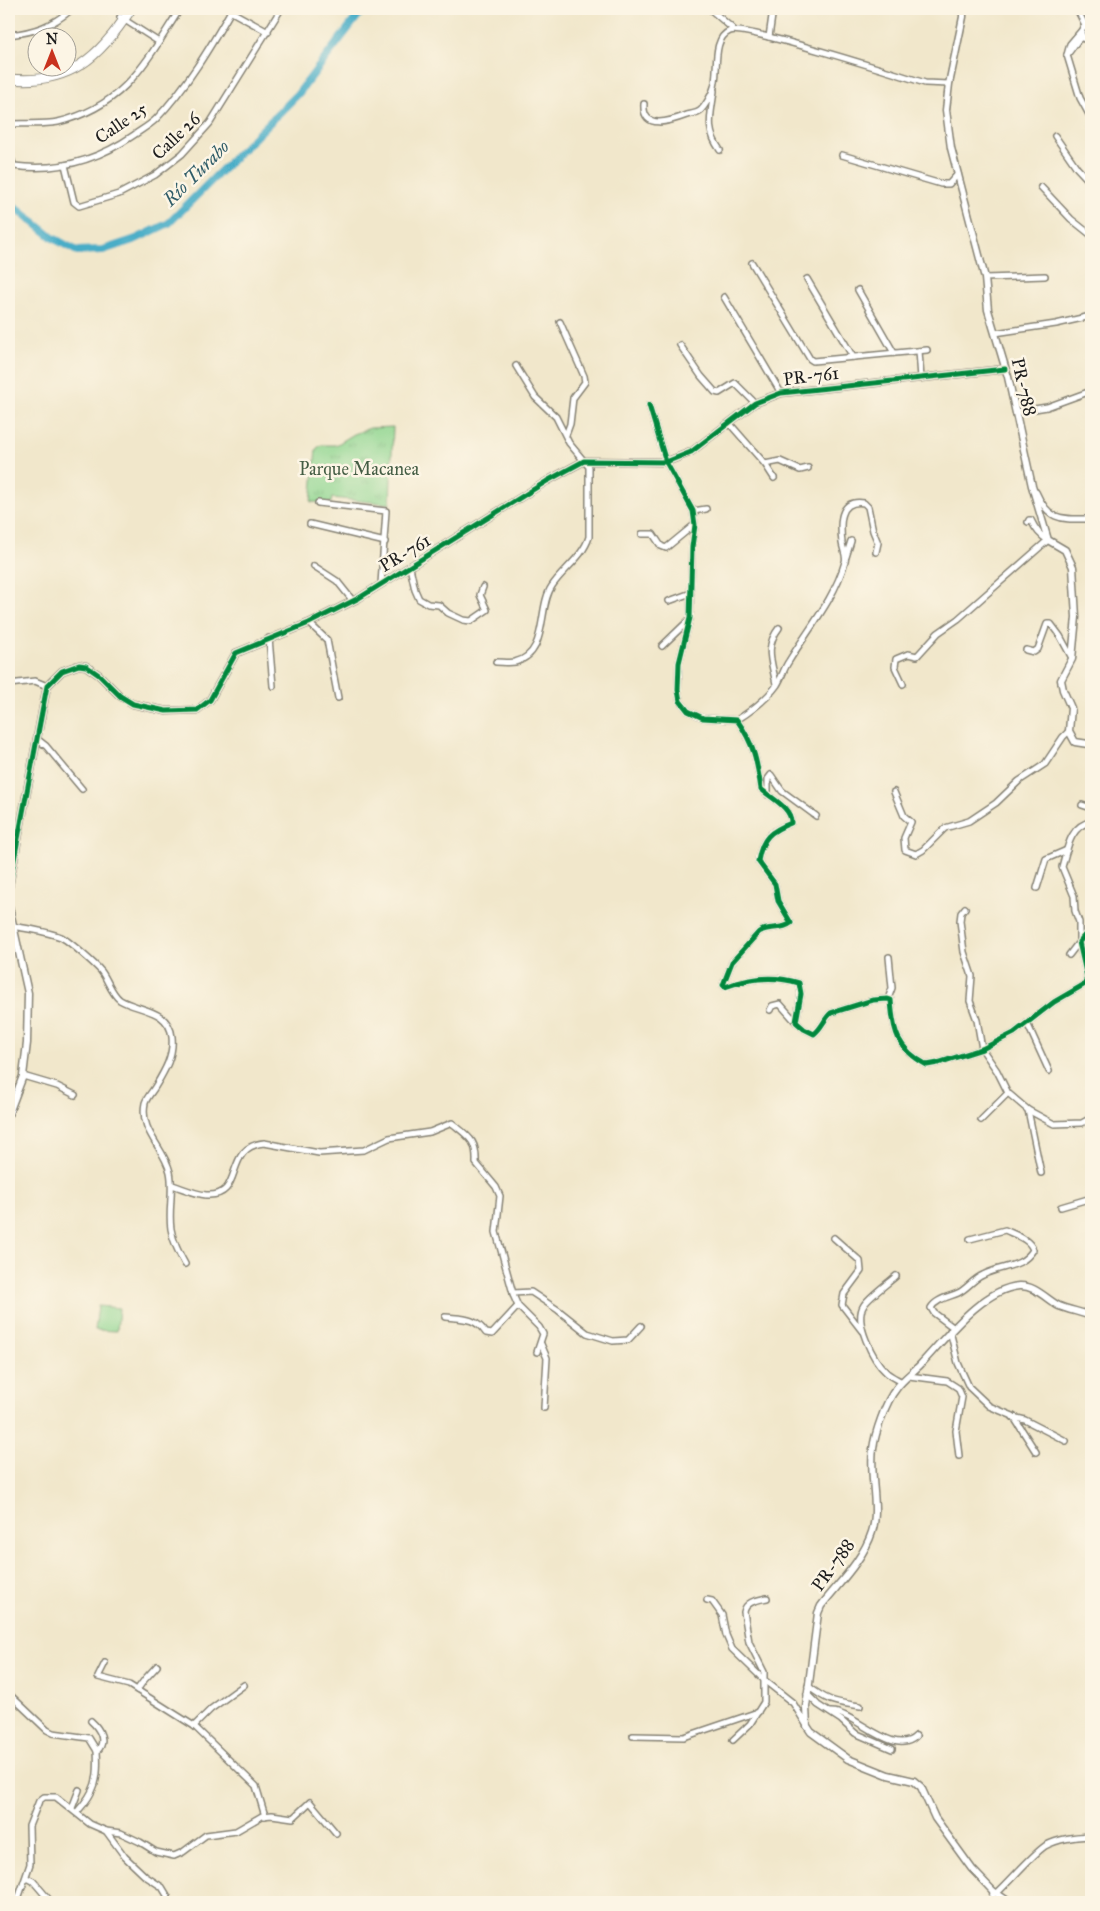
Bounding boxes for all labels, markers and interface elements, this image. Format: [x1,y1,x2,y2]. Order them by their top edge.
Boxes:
north arrow [28,28,78,78]
text: N [46,31,58,48]
street label: Calle 25 [91,97,152,148]
street label: Calle 26 [147,107,205,164]
water label: Río Turabo [157,135,234,212]
street label: PR-788 [1007,356,1041,418]
street label: PR-761 [782,362,840,390]
park label: Parque Macanea [299,458,419,481]
street label: PR-761 [375,529,435,577]
street label: PR-788 [807,1535,859,1595]

